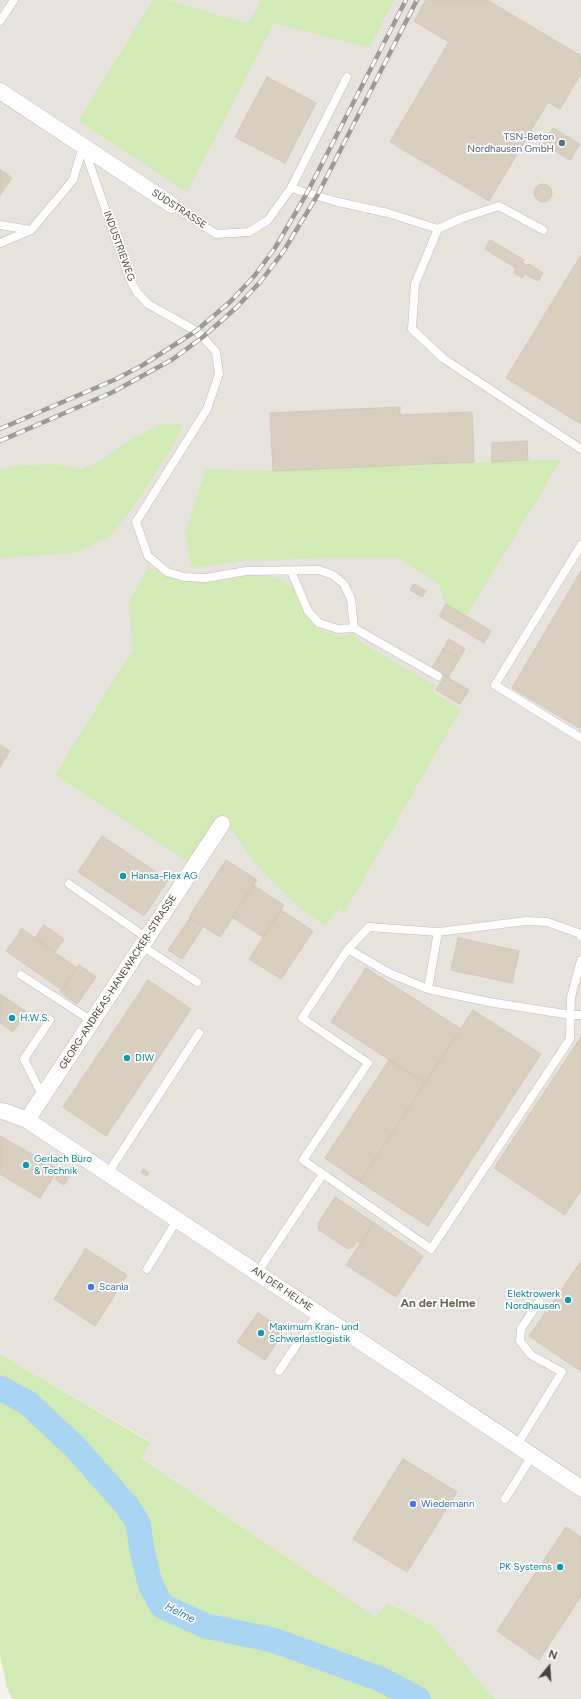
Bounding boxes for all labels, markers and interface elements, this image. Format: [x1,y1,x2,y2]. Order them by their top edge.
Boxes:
place label: TSN-Beton Nordhausen GmbH [467,131,554,154]
marker: TSN-Beton Nordhausen GmbH [557,138,567,148]
street label: SÜDSTRASSE [149,187,209,231]
street label: INDUSTRIEWEG [101,209,137,283]
place label: Hansa-Flex AG [131,870,197,882]
marker: Hansa-Flex AG [118,871,128,881]
street label: GEORG-ANDREAS-HANEWACKER-STRASSE [57,892,179,1072]
place label: H.W.S. [20,1012,49,1024]
marker: H.W.S. [7,1013,17,1023]
place label: DIW [135,1052,154,1064]
marker: DIW [122,1053,132,1063]
place label: Gerlach Büro & Technik [34,1153,92,1176]
marker: Gerlach Büro & Technik [21,1160,31,1170]
street label: AN DER HELME [249,1264,315,1314]
place label: Scania [99,1281,129,1293]
marker: Scania [86,1282,96,1292]
place label: Elektrowerk Nordhausen [505,1288,560,1312]
marker: Elektrowerk Nordhausen [563,1295,573,1305]
district label: An der Helme [400,1296,476,1310]
place label: Maximum Kran- und Schwerlastlogistik [269,1321,358,1344]
marker: Maximum Kran- und Schwerlastlogistik [256,1328,266,1338]
place label: Wiedemann [421,1498,474,1510]
marker: Wiedemann [408,1499,418,1509]
place label: PK Systems [499,1561,552,1573]
marker: PK Systems [555,1562,565,1572]
water label: Helme [163,1600,197,1626]
north arrow [529,1647,569,1687]
text: N [547,1648,559,1663]

